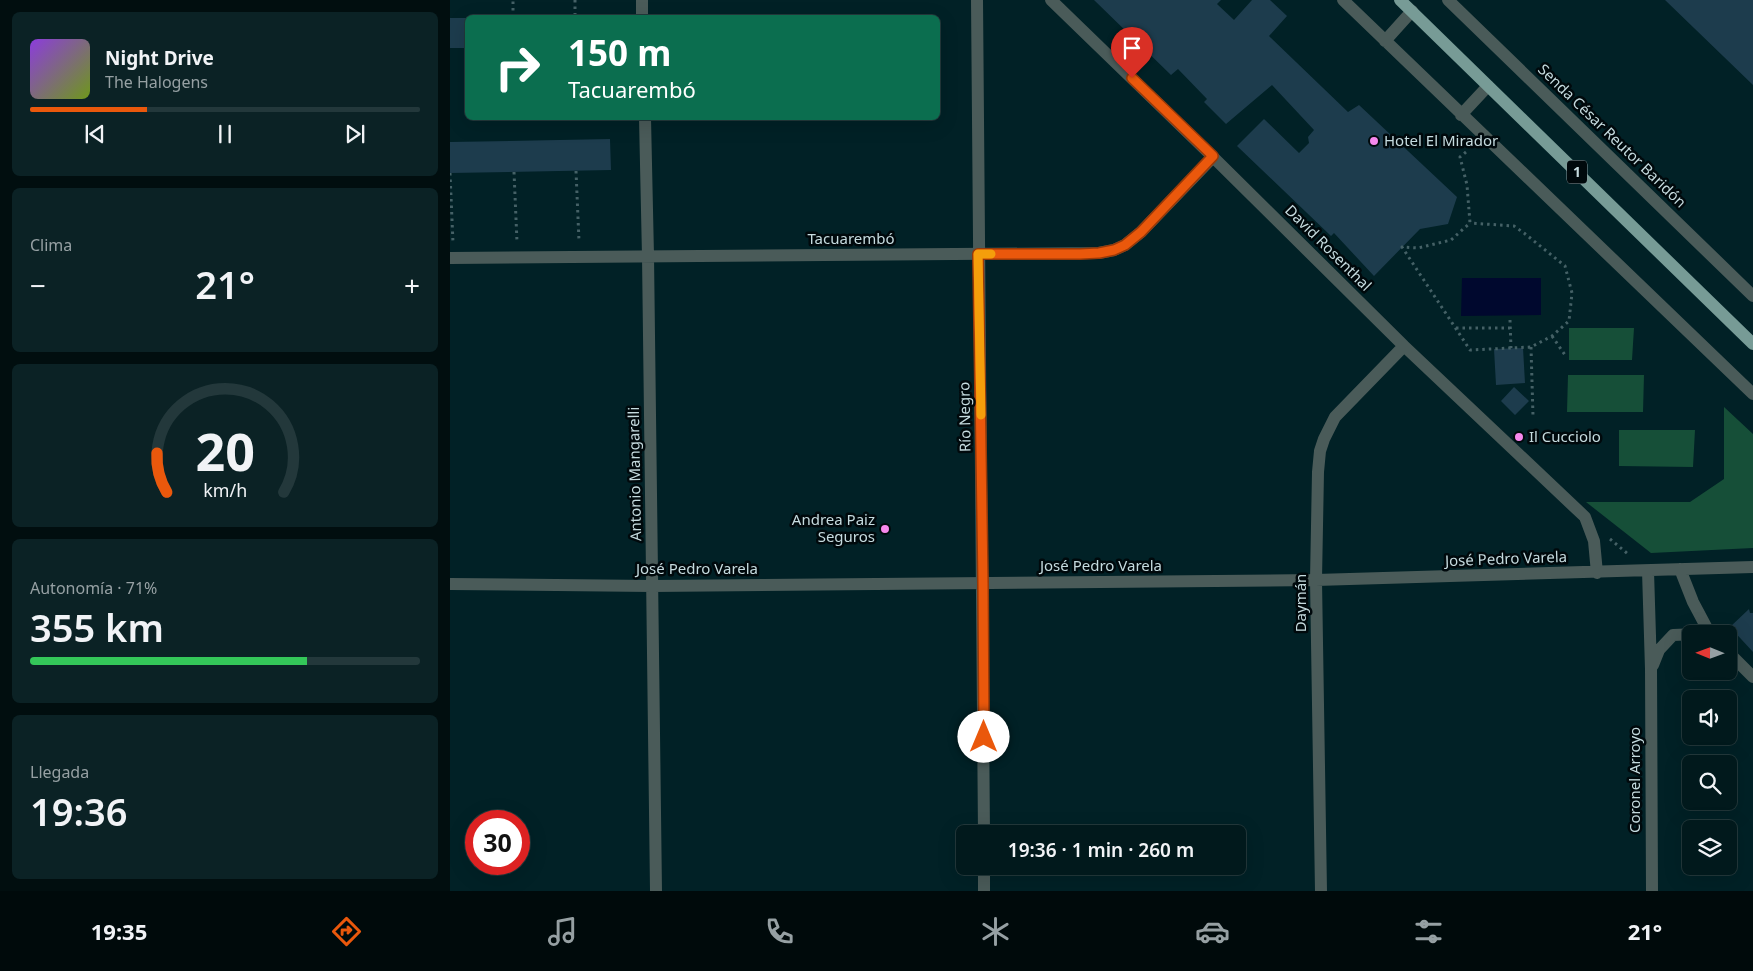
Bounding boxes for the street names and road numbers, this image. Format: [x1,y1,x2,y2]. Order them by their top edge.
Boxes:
street label: Senda César Reutor Baridón [1534,59,1691,211]
road number: 1 [1567,160,1587,183]
street label: David Rosenthal [1281,200,1376,295]
street label: Tacuarembó [807,228,895,248]
street label: Río Negro [953,382,975,452]
street label: Antonio Mangarelli [623,407,645,541]
street label: José Pedro Varela [1443,546,1567,570]
street label: José Pedro Varela [1038,555,1162,575]
street label: José Pedro Varela [634,558,758,578]
street label: Daymán [1290,574,1310,632]
street label: Coronel Arroyo [1624,727,1644,833]

